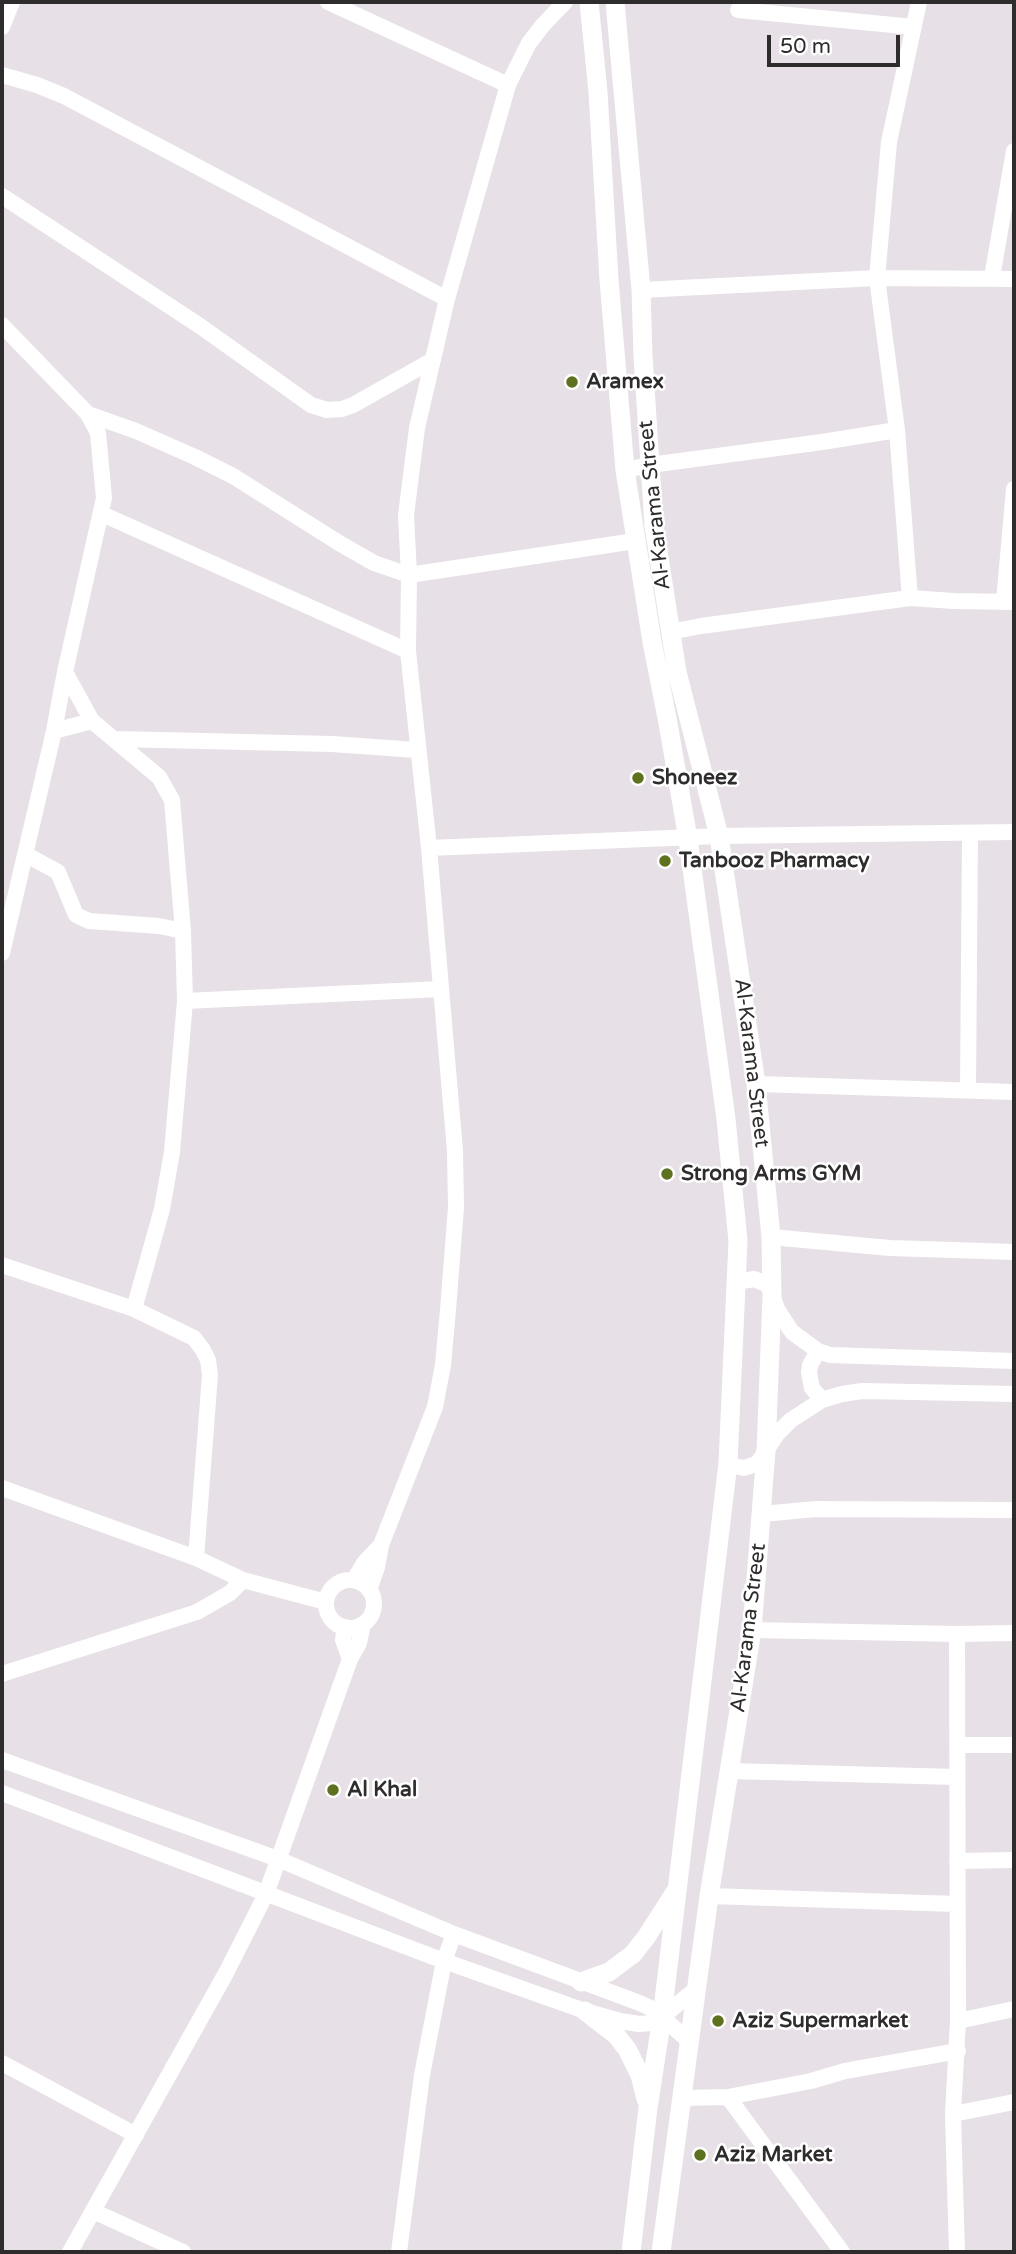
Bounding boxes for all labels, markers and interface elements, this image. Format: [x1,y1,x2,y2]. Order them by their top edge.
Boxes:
scale bar [771,21,904,65]
text: 50 m [780,34,831,59]
place label: Aramex [586,369,664,395]
marker: Aramex [564,374,580,390]
street label: Al-Karama Street [634,419,676,591]
place label: Shoneez [652,765,737,791]
marker: Shoneez [630,770,646,786]
place label: Tanbooz Pharmacy [679,848,870,874]
marker: Tanbooz Pharmacy [657,853,673,869]
street label: Al-Karama Street [728,977,774,1149]
place label: Strong Arms GYM [681,1161,861,1187]
marker: Strong Arms GYM [659,1166,675,1182]
street label: Al-Karama Street [726,1542,772,1714]
place label: Al Khal [347,1777,417,1803]
marker: Al Khal [325,1782,341,1798]
place label: Aziz Supermarket [732,2008,908,2034]
marker: Aziz Supermarket [710,2013,726,2029]
place label: Aziz Market [714,2142,833,2168]
marker: Aziz Market [692,2147,708,2163]

